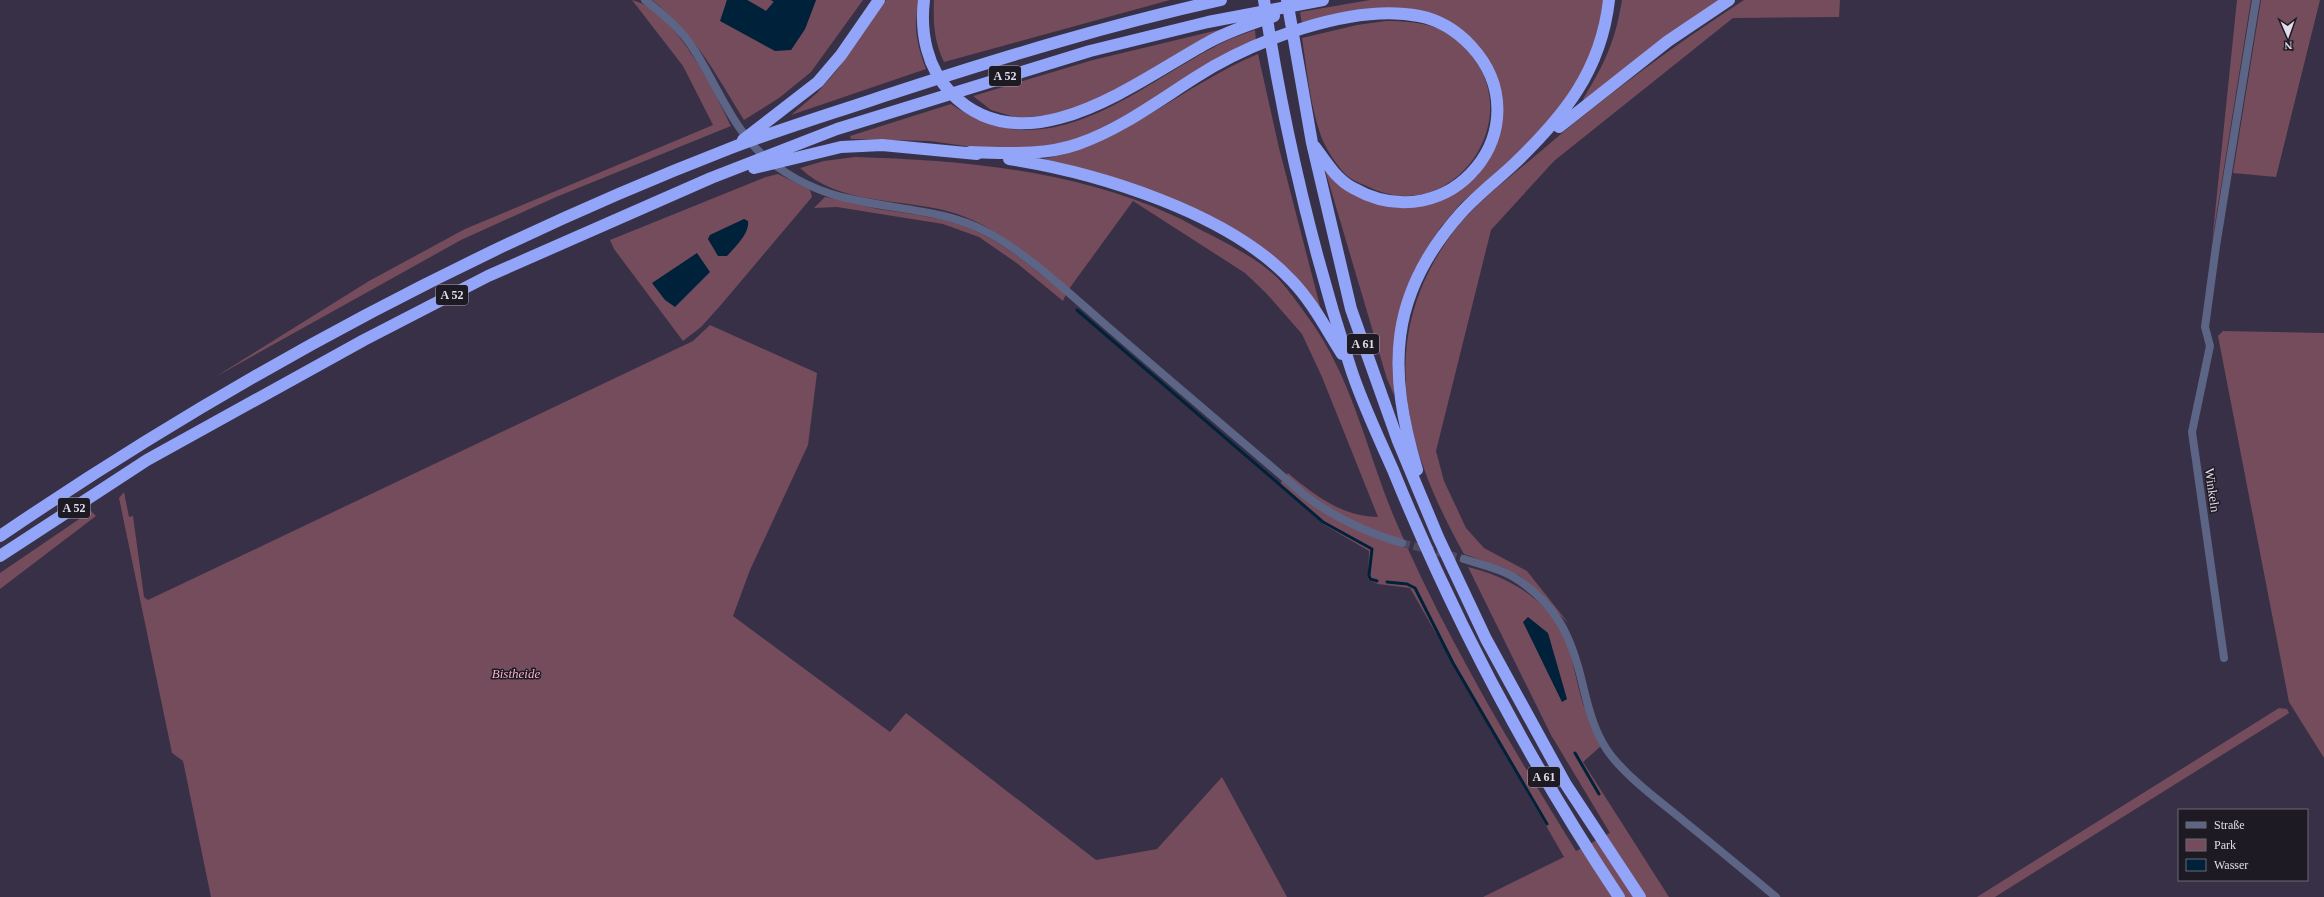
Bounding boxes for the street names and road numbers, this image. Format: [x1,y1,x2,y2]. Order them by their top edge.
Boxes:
road number: A 52 [989,66,1021,86]
road number: A 52 [436,285,468,305]
road number: A 61 [1347,334,1379,354]
street label: Winkeln [2202,467,2223,514]
road number: A 52 [58,498,90,518]
road number: A 61 [1528,767,1560,787]

